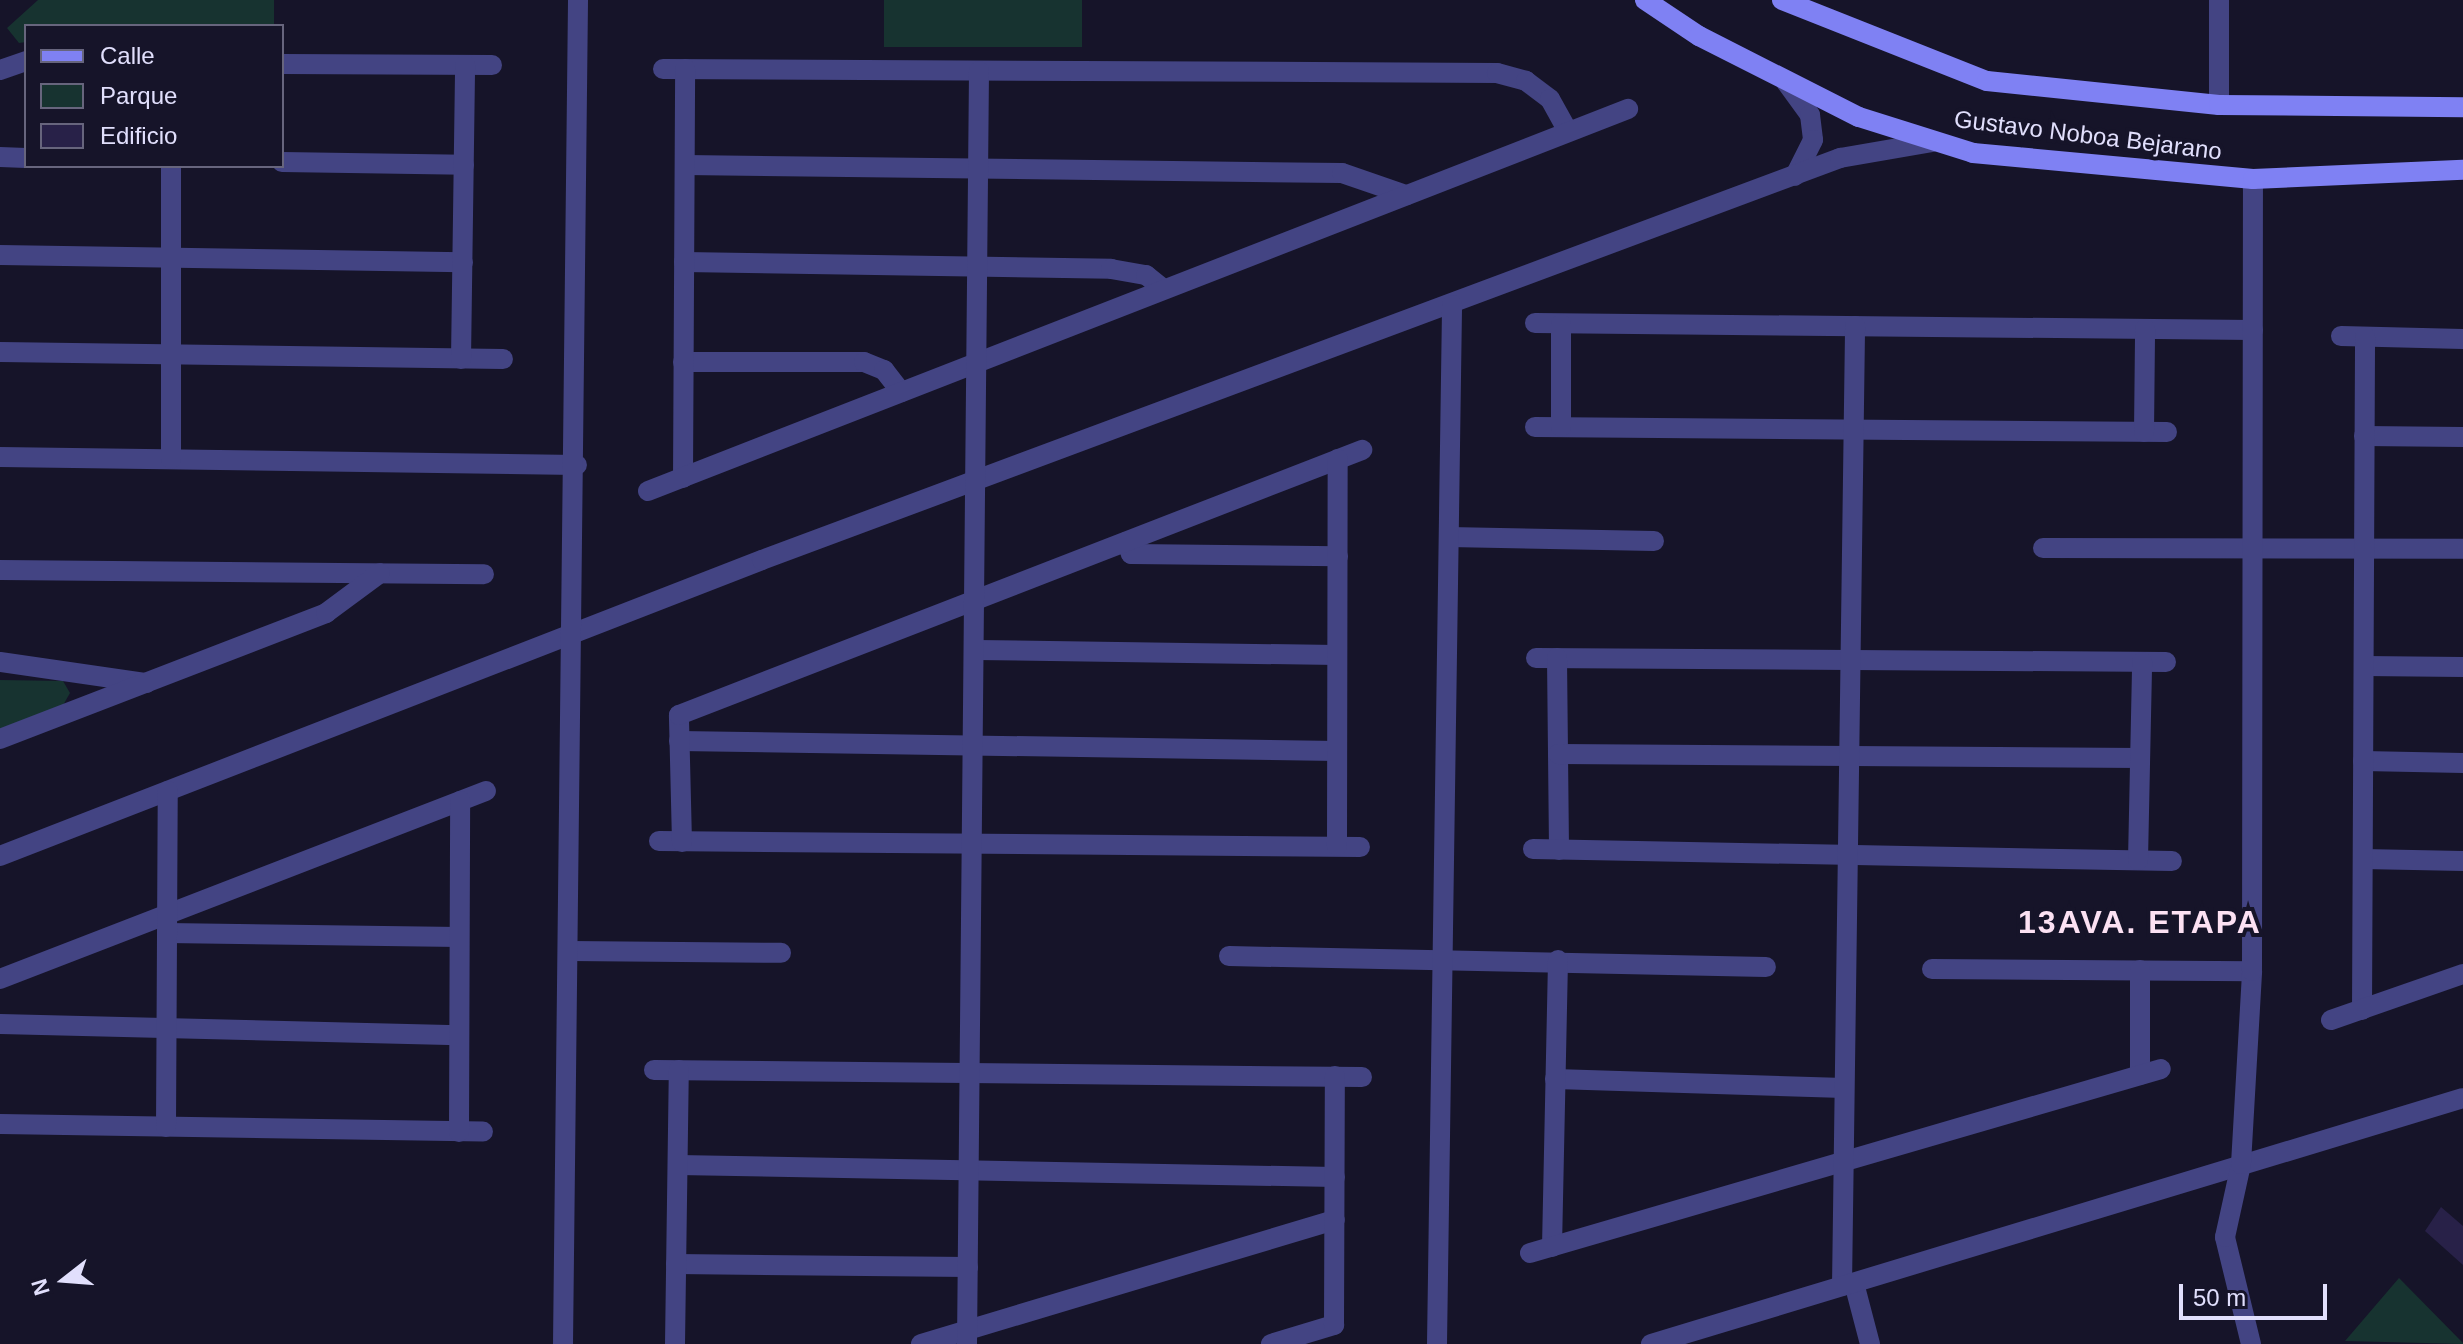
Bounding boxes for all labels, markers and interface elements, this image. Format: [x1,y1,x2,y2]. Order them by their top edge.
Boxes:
legend [24,24,284,168]
text: Calle [100,42,155,69]
text: Parque [100,82,177,109]
street label: Gustavo Noboa Bejarano [1952,104,2224,166]
text: Edificio [100,122,177,149]
district label: 13AVA. ETAPA [2018,903,2262,941]
north arrow [24,1240,104,1320]
scale bar [2183,1268,2331,1318]
text: N [26,1276,55,1298]
text: 50 m [2193,1284,2246,1311]

